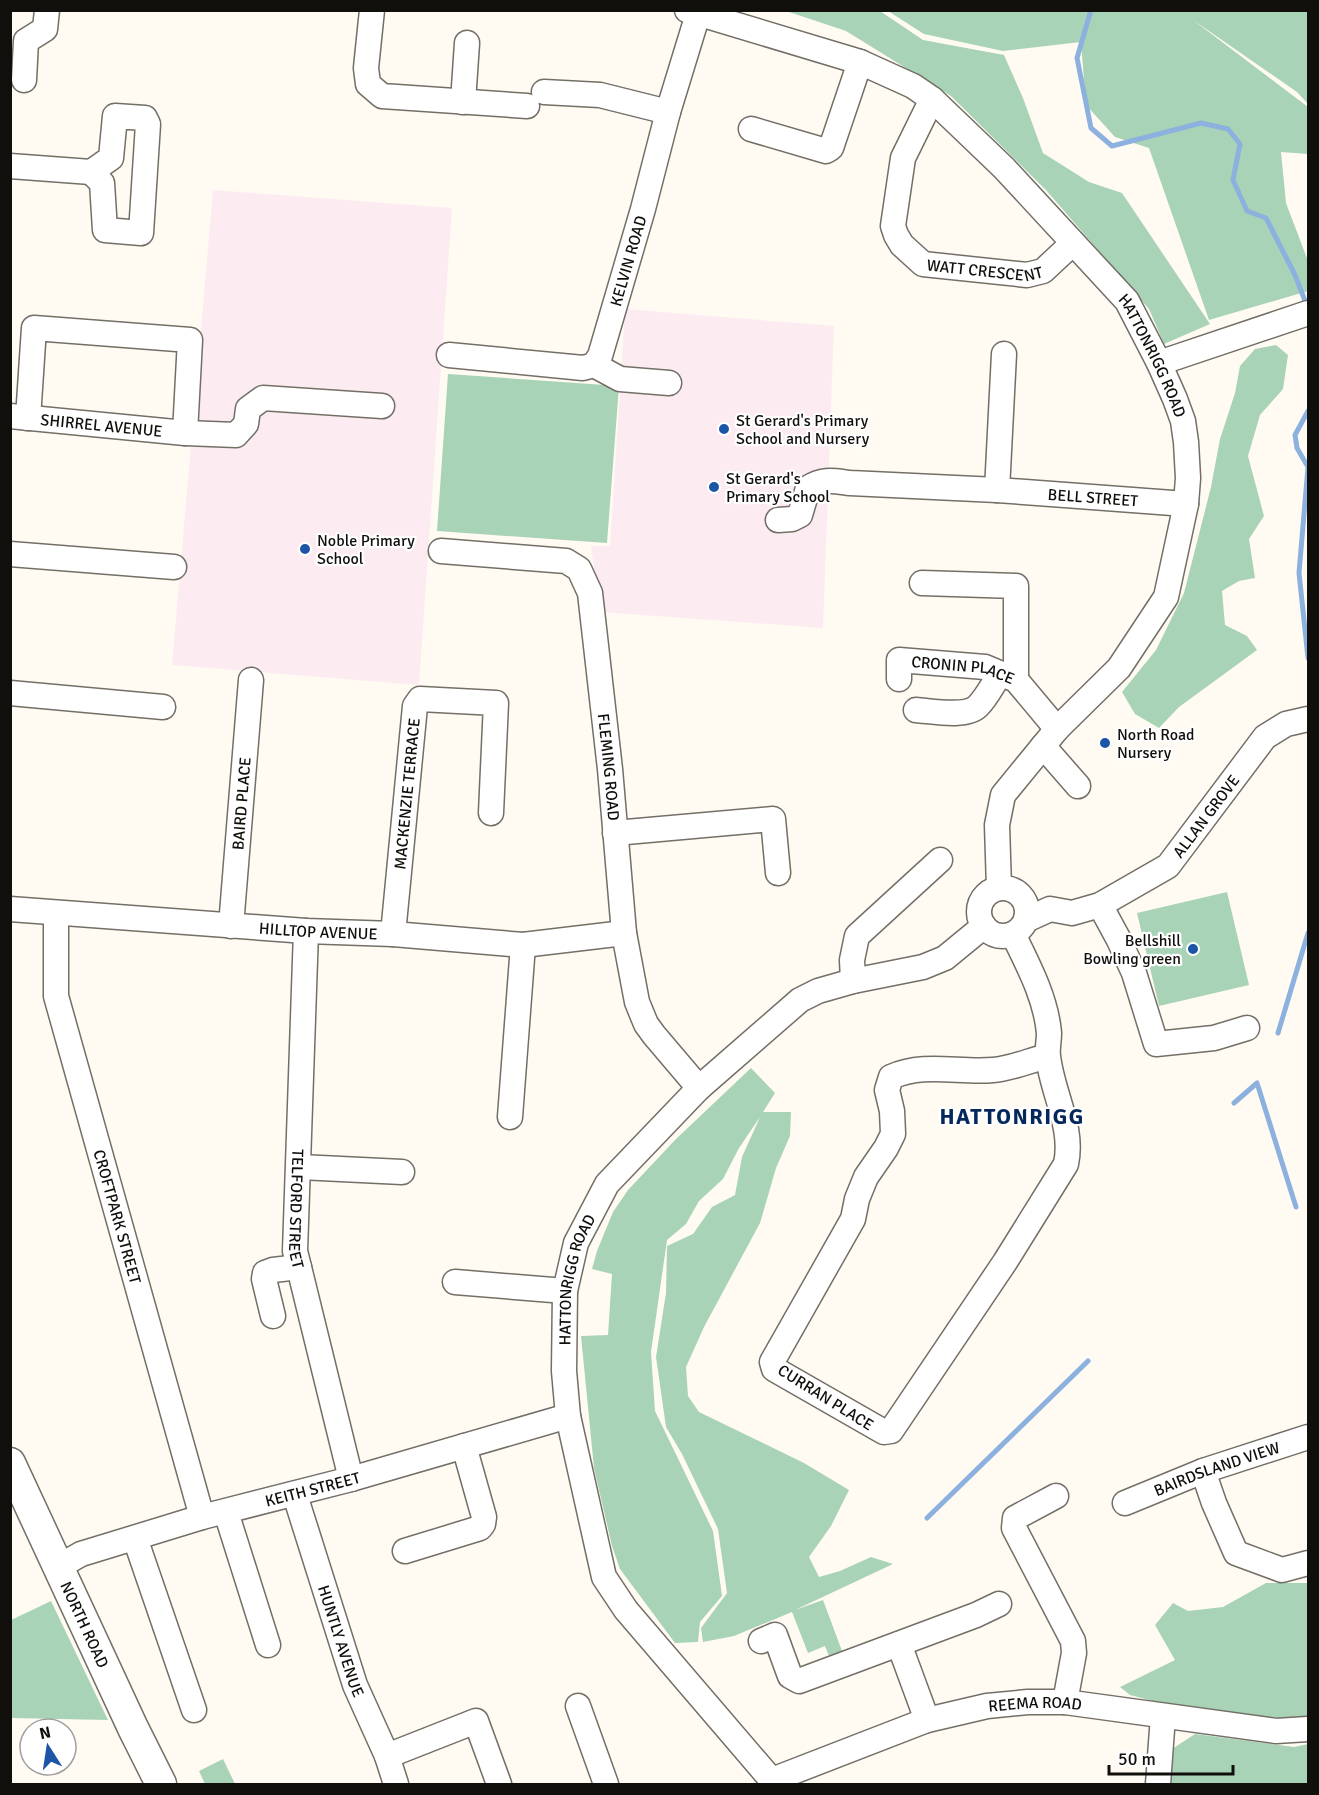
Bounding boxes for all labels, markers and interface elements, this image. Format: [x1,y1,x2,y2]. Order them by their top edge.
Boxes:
street label: KELVIN ROAD [606,213,652,309]
street label: WATT CRESCENT [926,255,1045,286]
street label: HATTONRIGG ROAD [1114,290,1190,420]
street label: SHIRREL AVENUE [40,410,163,442]
place label: St Gerard's Primary School and Nursery [736,411,870,449]
marker: St Gerard's Primary School and Nursery [717,422,731,436]
place label: St Gerard's Primary School [726,469,830,507]
marker: St Gerard's Primary School [707,480,721,494]
street label: BELL STREET [1047,485,1139,511]
place label: Noble Primary School [317,531,415,569]
marker: Noble Primary School [298,542,312,556]
street label: CRONIN PLACE [910,652,1017,689]
street label: FLEMING ROAD [593,712,623,821]
street label: MACKENZIE TERRACE [390,717,425,871]
place label: North Road Nursery [1117,725,1195,763]
marker: North Road Nursery [1098,736,1112,750]
street label: BAIRD PLACE [228,756,256,851]
street label: ALLAN GROVE [1169,771,1244,862]
street label: HILLTOP AVENUE [258,919,378,944]
place label: Bellshill Bowling green [1083,931,1181,969]
marker: Bellshill Bowling green [1186,942,1200,956]
district label: HATTONRIGG [939,1103,1085,1130]
street label: CROFTPARK STREET [89,1147,145,1286]
street label: TELFORD STREET [284,1149,308,1271]
street label: HATTONRIGG ROAD [555,1211,600,1346]
street label: CURRAN PLACE [774,1360,877,1435]
street label: BAIRDSLAND VIEW [1151,1438,1283,1501]
street label: KEITH STREET [263,1468,363,1512]
street label: NORTH ROAD [55,1579,113,1671]
street label: HUNTLY AVENUE [313,1583,368,1700]
street label: REEMA ROAD [987,1693,1083,1717]
north arrow [18,1717,78,1777]
text: N [38,1722,53,1744]
scale bar [1109,1738,1234,1776]
text: 50 m [1118,1748,1156,1770]

